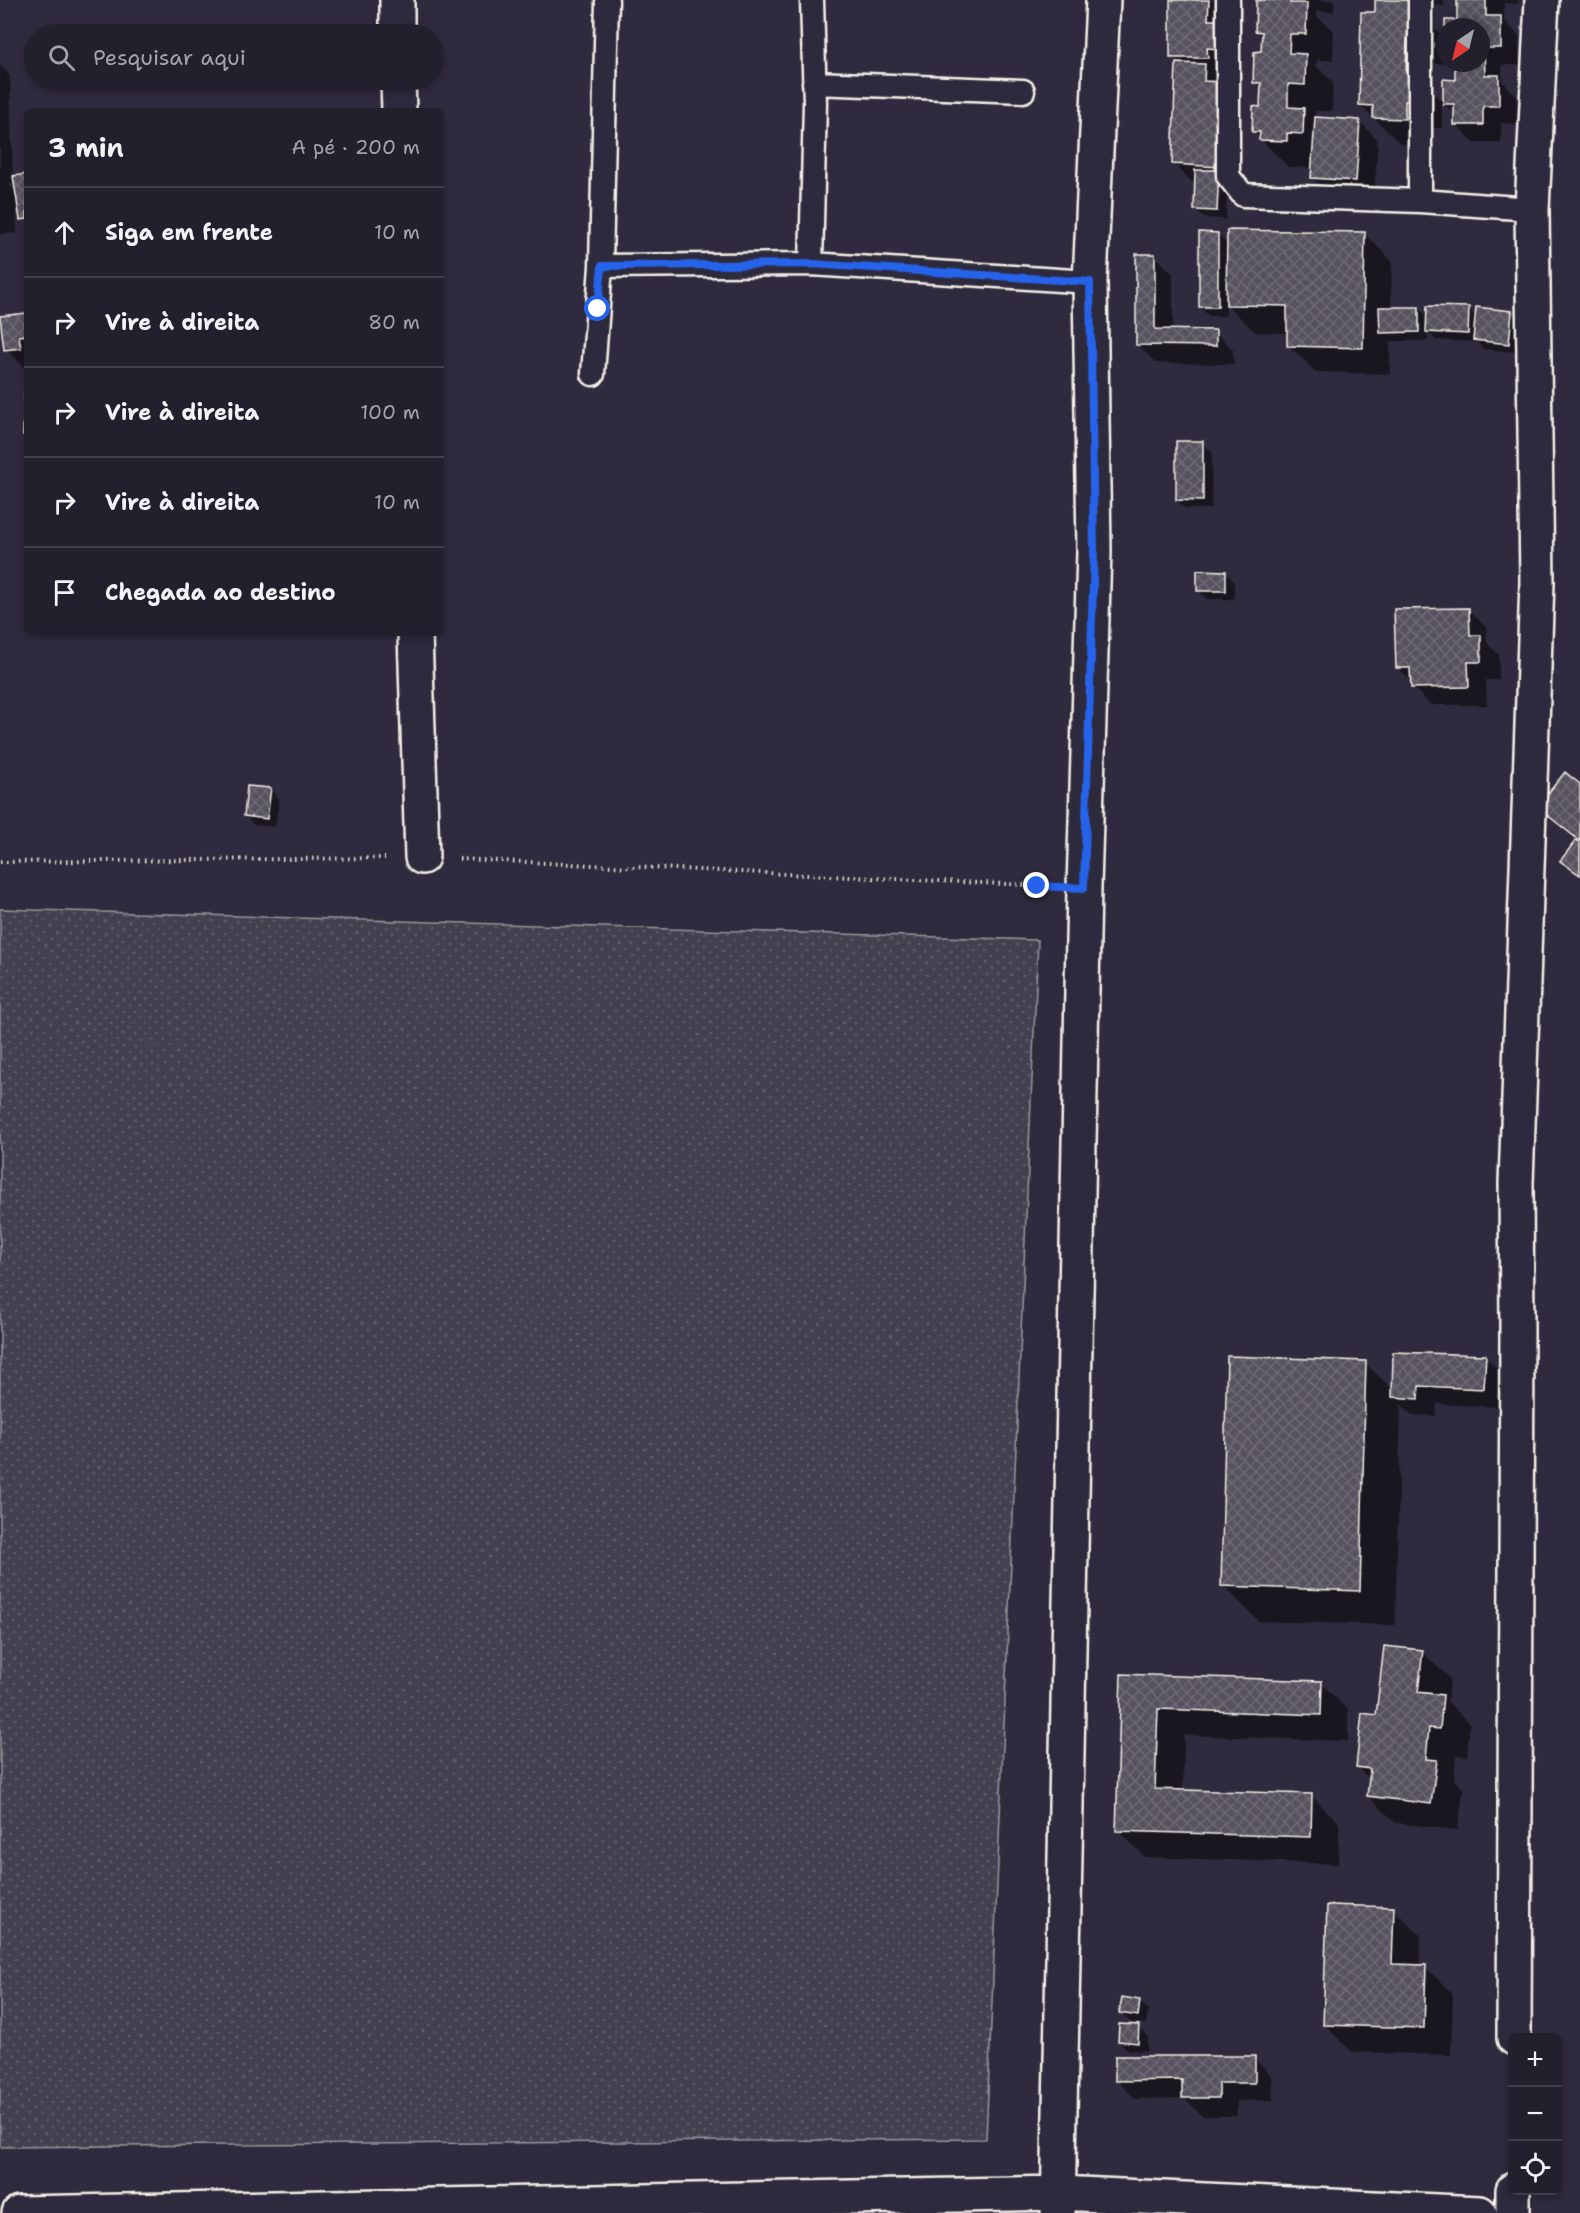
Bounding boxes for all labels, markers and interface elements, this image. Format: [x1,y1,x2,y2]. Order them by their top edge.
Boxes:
north arrow [1436,18,1490,72]
search box [24,24,444,90]
icon: search [45,41,78,74]
text: Pesquisar aqui [93,43,246,72]
text: 3 min [48,130,124,165]
text: A pé · 200 m [292,134,420,160]
icon: ahead [48,216,81,249]
text: Siga em frente [105,218,273,247]
text: 10 m [374,219,420,245]
route start [584,295,610,321]
icon: right [48,306,81,339]
text: Vire à direita [105,308,259,337]
text: 80 m [368,309,420,335]
icon: right [48,396,81,429]
text: Vire à direita [105,398,259,427]
text: 100 m [360,399,420,425]
icon: right [48,486,81,519]
text: Vire à direita [105,488,259,517]
text: 10 m [374,489,420,515]
icon: arrive [48,576,81,609]
text: Chegada ao destino [105,578,336,607]
route end [1023,872,1049,898]
map controls [1508,2033,1562,2195]
button: + [1508,2033,1562,2087]
button: − [1508,2087,1562,2141]
button: locate [1508,2141,1562,2195]

